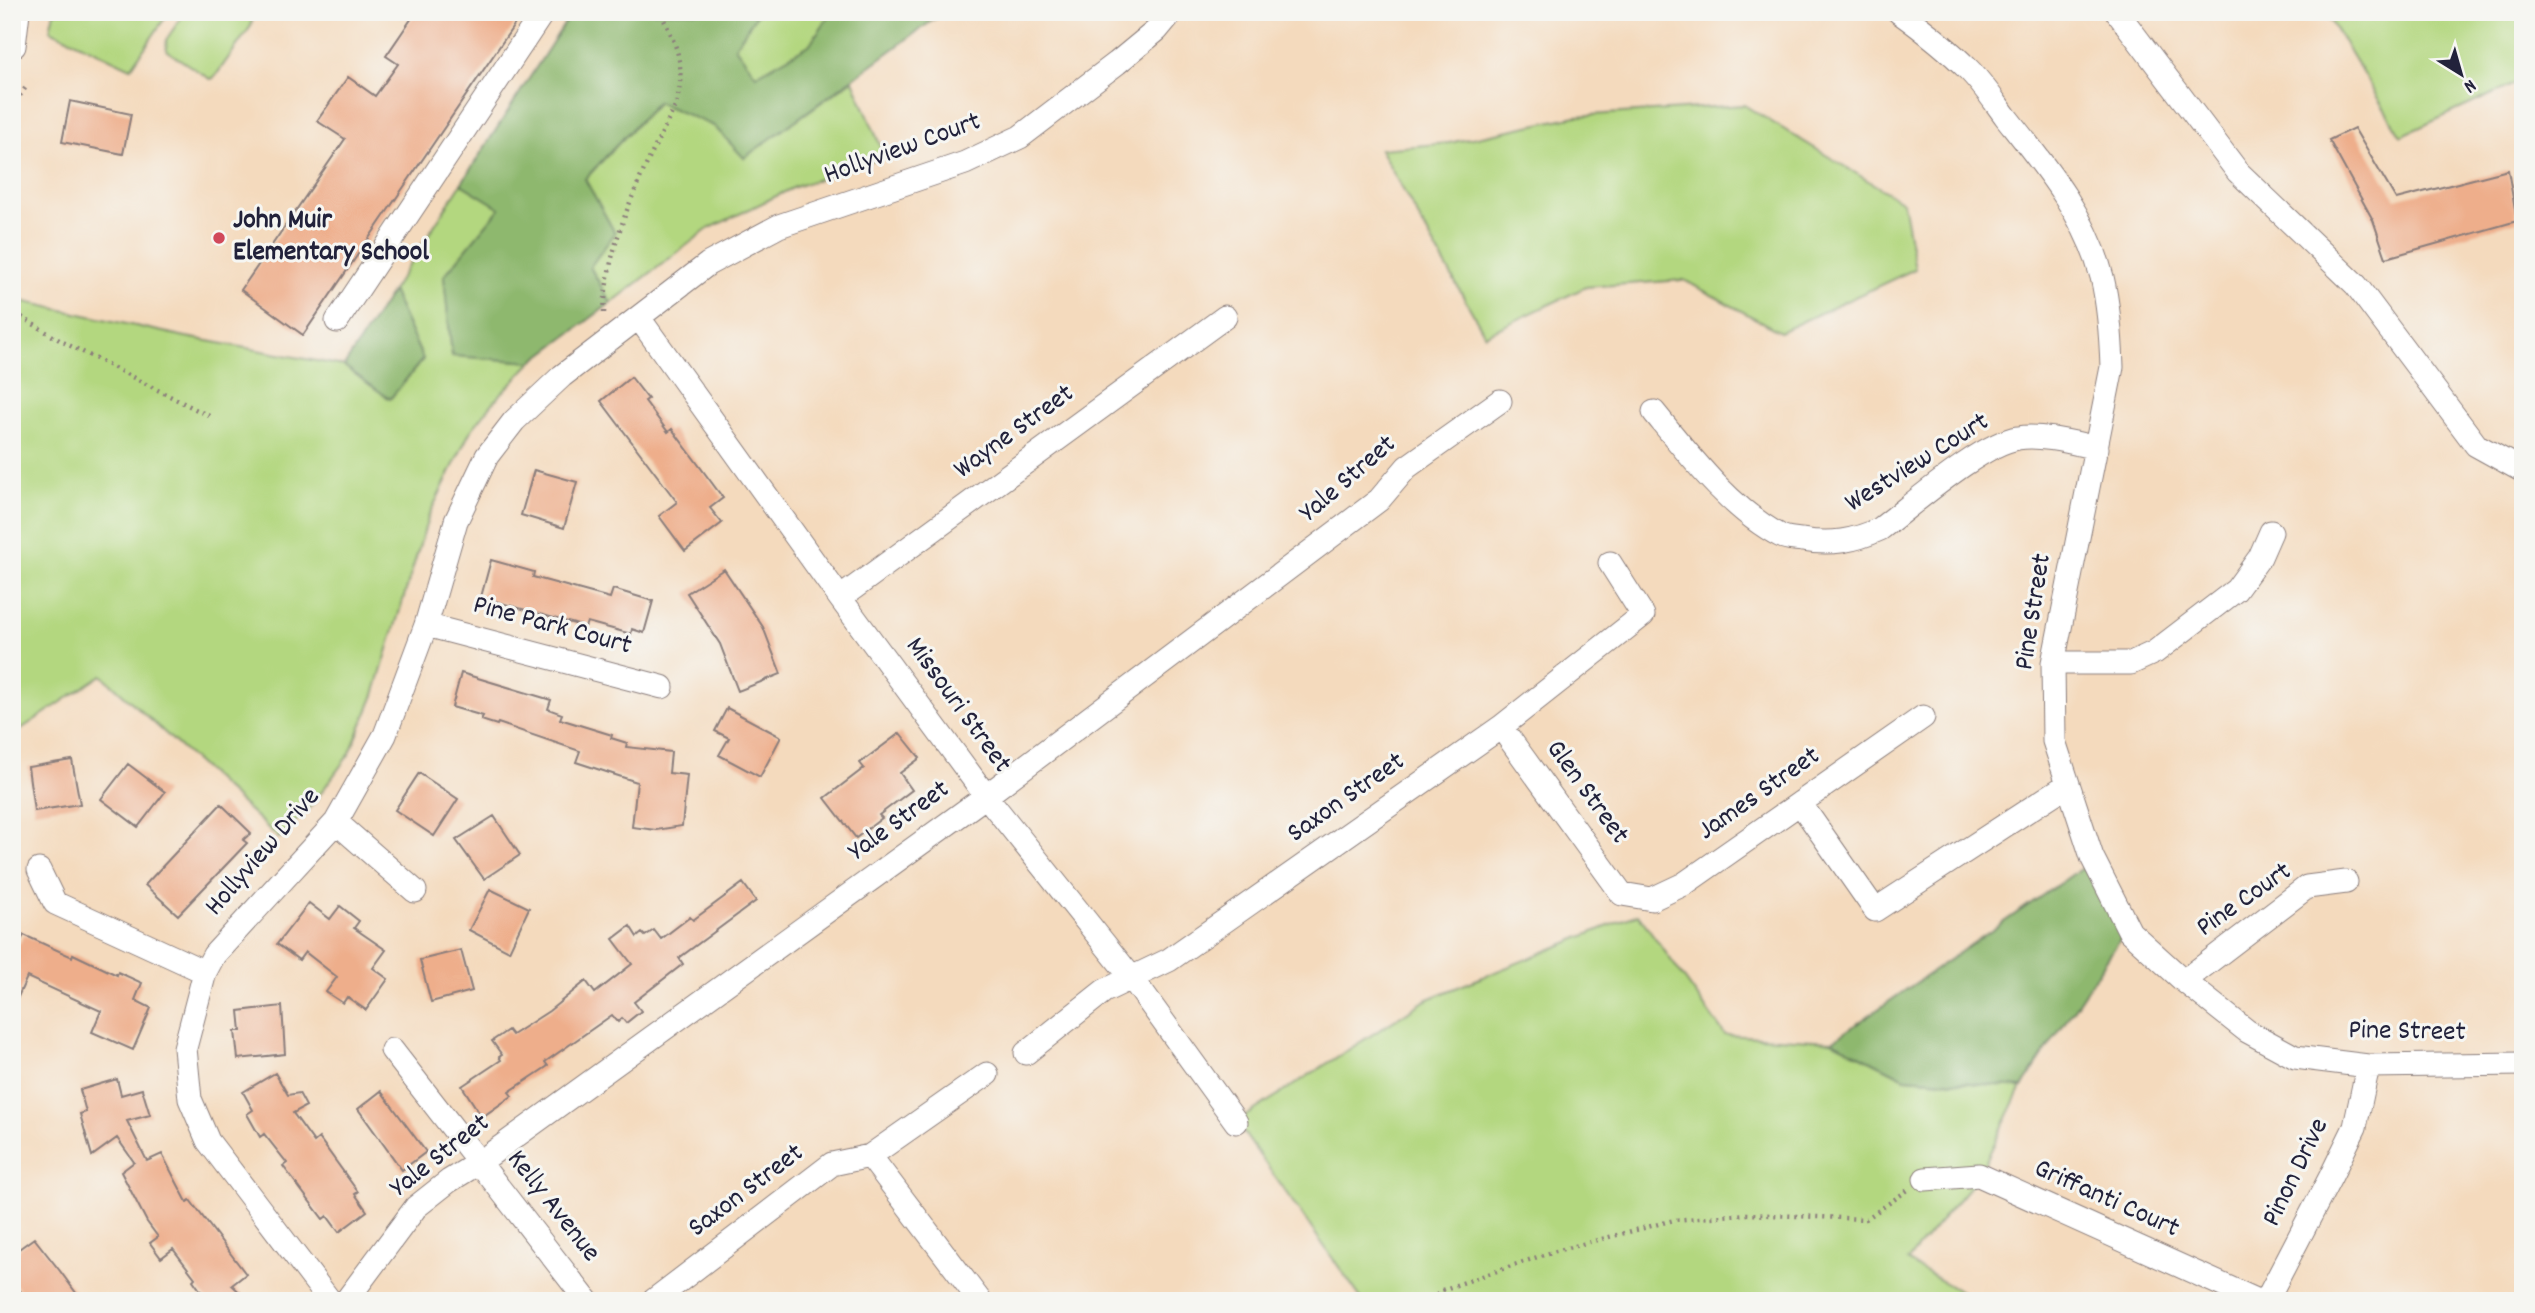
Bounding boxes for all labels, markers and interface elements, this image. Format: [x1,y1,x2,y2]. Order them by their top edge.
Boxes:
north arrow [2426,38,2496,108]
text: N [2457,71,2481,98]
street label: Hollyview Court [819,103,987,197]
place label: John Muir Elementary School [233,202,429,274]
marker: John Muir Elementary School [211,230,227,246]
street label: Wayne Street [947,376,1083,490]
street label: Westview Court [1838,404,1998,524]
street label: Yale Street [1292,427,1406,533]
street label: Pine Street [2006,551,2064,673]
street label: Pine Park Court [468,587,636,667]
street label: Missouri Street [894,630,1020,782]
street label: Glen Street [1534,732,1638,854]
street label: James Street [1691,738,1829,852]
street label: Saxon Street [1280,744,1414,854]
street label: Yale Street [841,771,959,873]
street label: Hollyview Drive [197,780,331,926]
street label: Pine Court [2189,853,2301,949]
street label: Pine Street [2348,1012,2466,1054]
street label: Yale Street [383,1105,499,1209]
street label: Pinon Drive [2253,1112,2341,1234]
street label: Saxon Street [681,1135,813,1249]
street label: Kelly Avenue [495,1142,609,1272]
street label: Griffanti Court [2027,1150,2185,1250]

